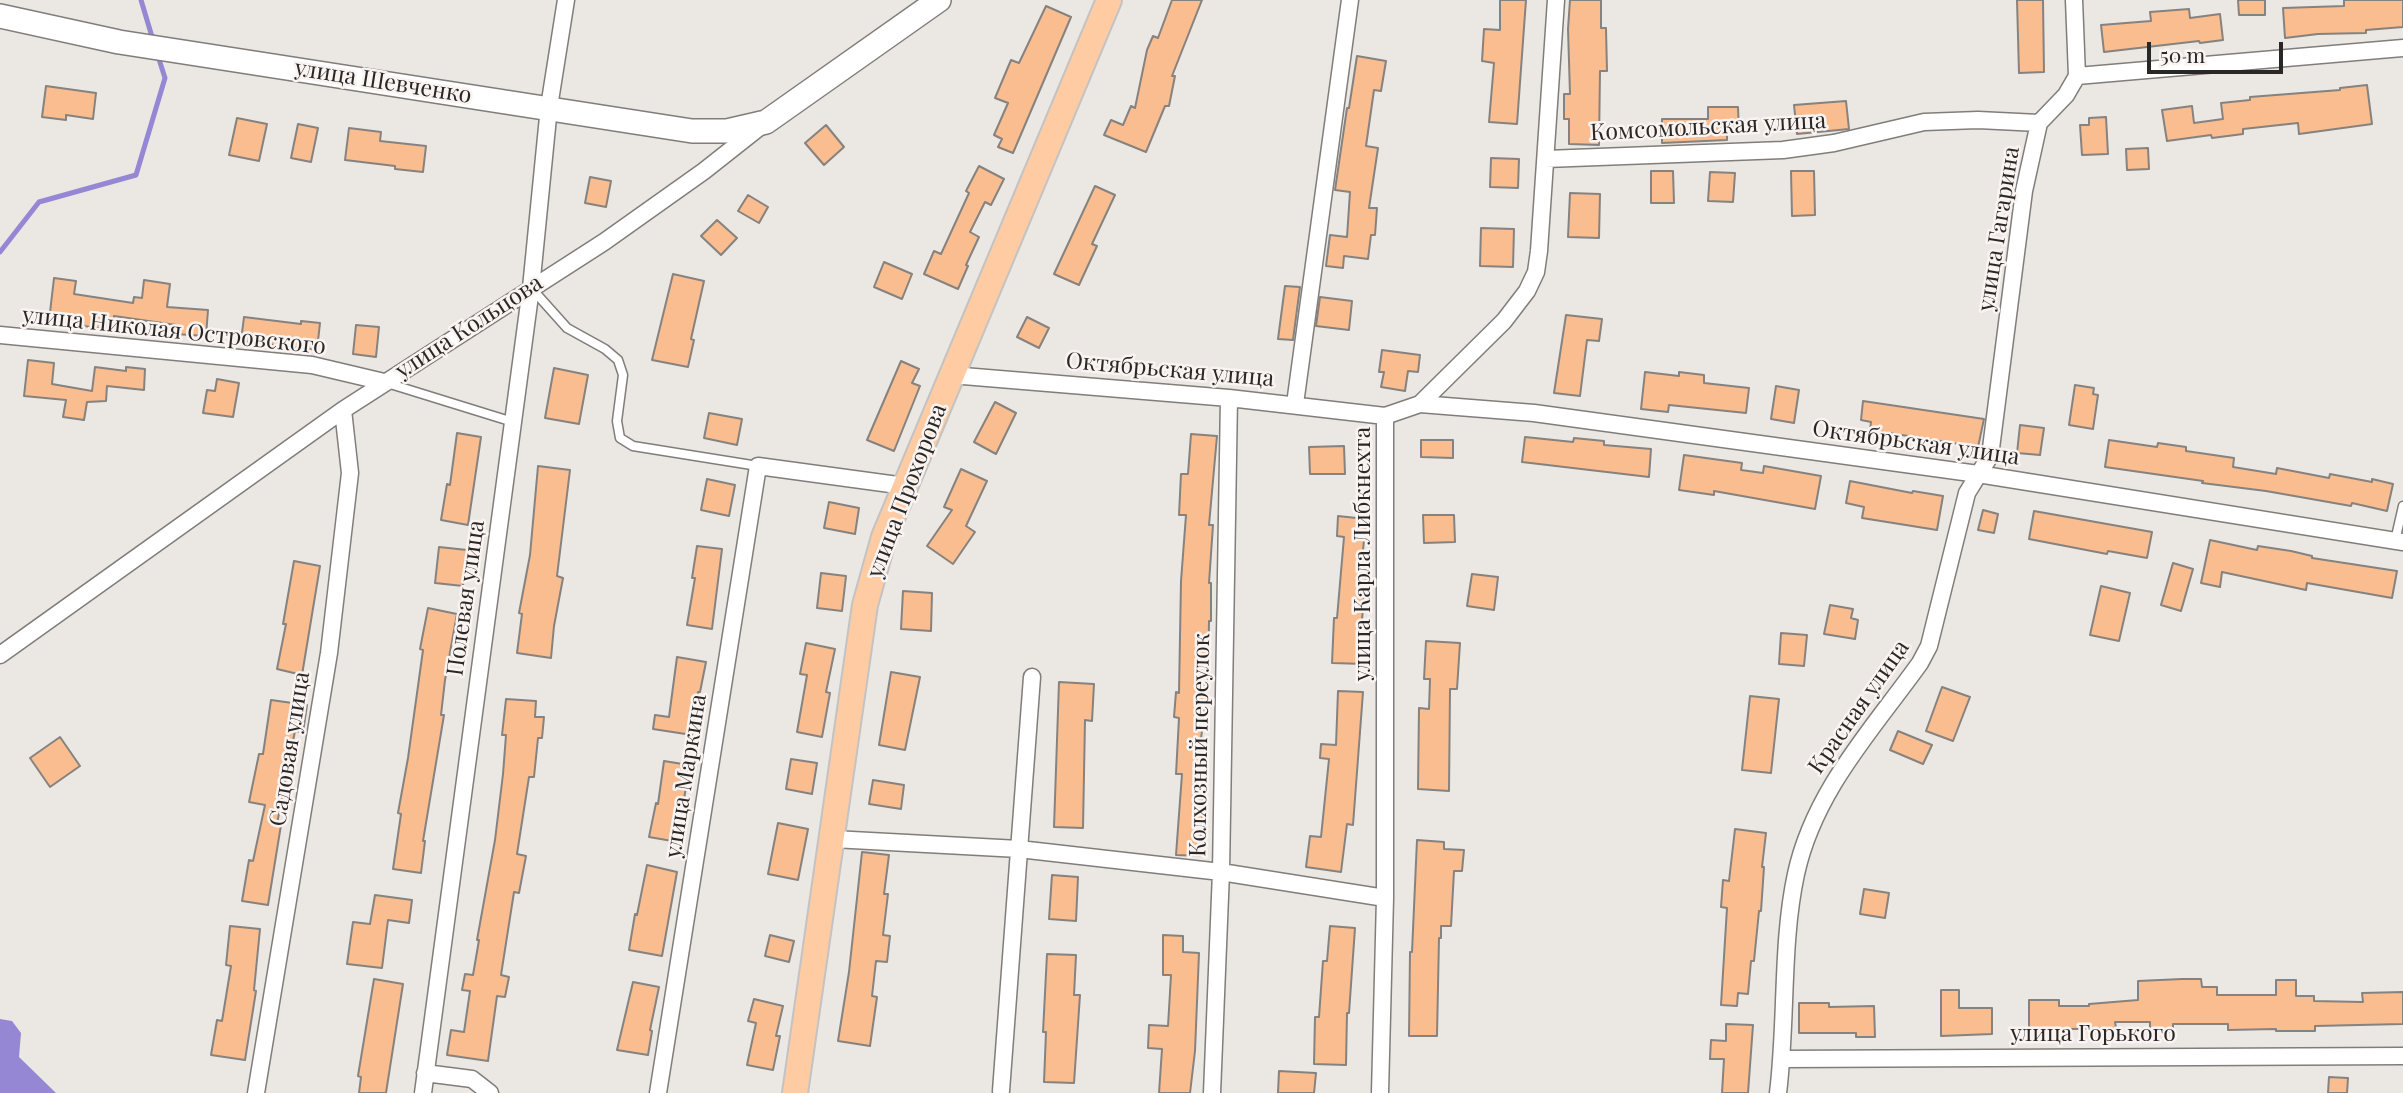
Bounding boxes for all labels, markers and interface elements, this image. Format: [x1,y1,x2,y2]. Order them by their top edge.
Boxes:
scale bar [2151,28,2288,72]
text: 50 m [2160,40,2205,68]
street label: улица Шевченко [293,54,473,110]
street label: Комсомольская улица [1589,107,1827,147]
street label: улица Гагарина [1972,145,2026,313]
street label: улица Кольцова [390,269,548,385]
street label: улица Николая Островского [21,301,327,361]
street label: Октябрьская улица [1065,347,1275,393]
street label: улица Прохорова [861,400,953,582]
street label: Октябрьская улица [1811,415,2021,471]
street label: улица Карла Либкнехта [1349,427,1377,681]
street label: Полевая улица [441,518,491,678]
street label: Колхозный переулок [1184,633,1216,857]
street label: Красная улица [1803,635,1915,779]
street label: Садовая улица [264,670,316,828]
street label: улица Маркина [659,692,713,860]
street label: улица Горького [2010,1020,2176,1048]

